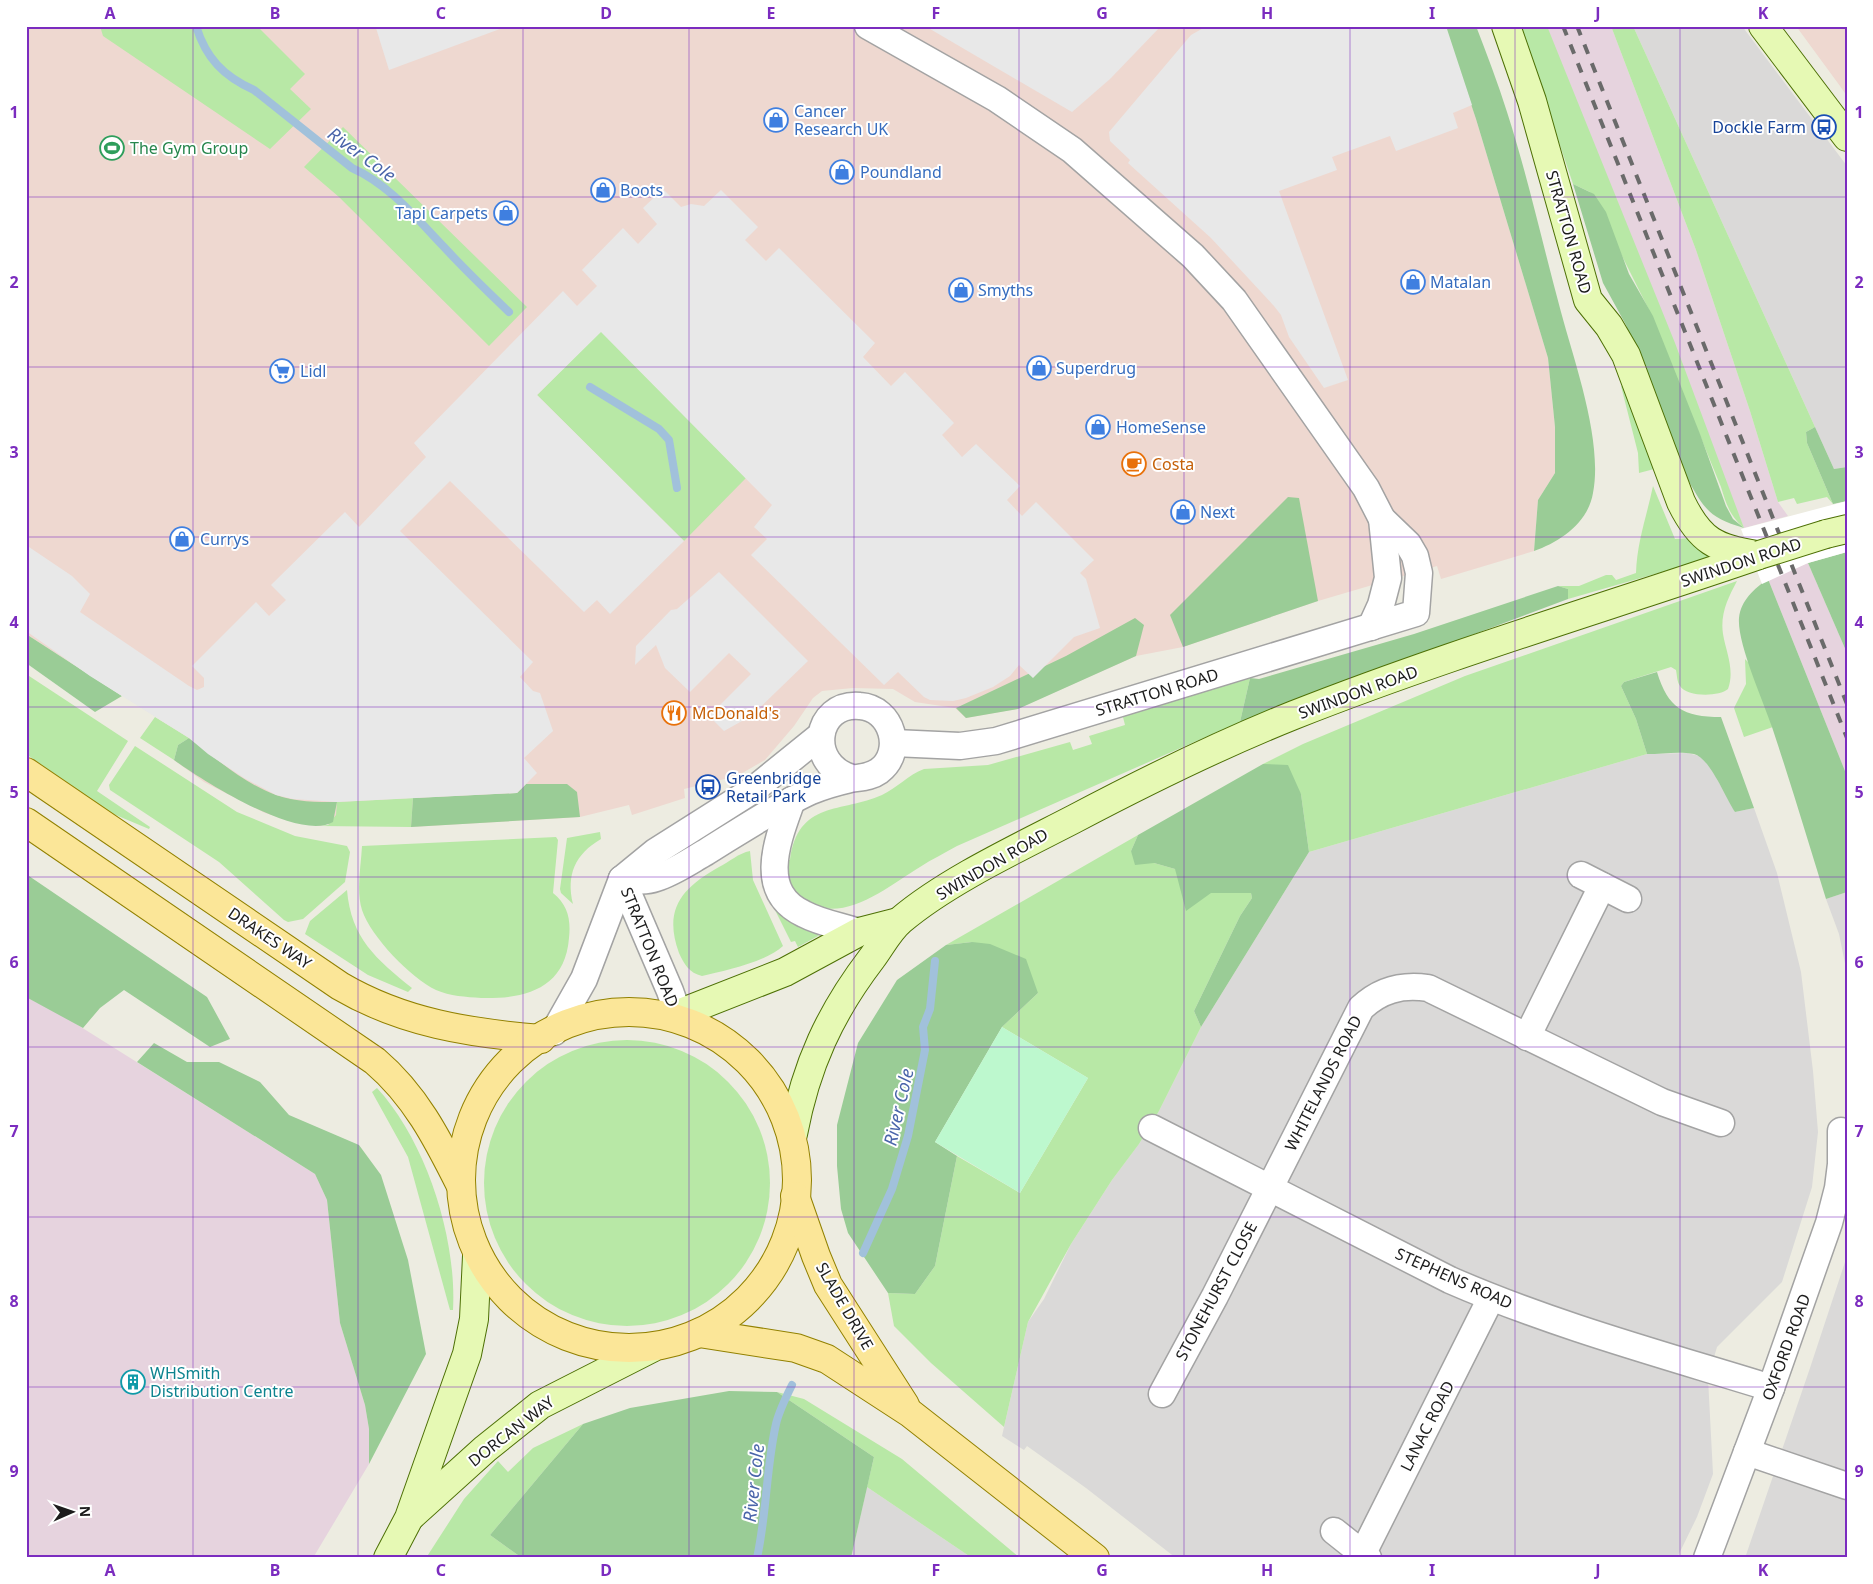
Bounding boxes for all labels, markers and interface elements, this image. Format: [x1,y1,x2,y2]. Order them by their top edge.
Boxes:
text: A [104,2,116,24]
text: B [270,2,280,24]
text: C [436,2,446,24]
text: D [600,2,612,24]
text: E [767,2,776,24]
text: F [932,2,940,24]
text: G [1096,2,1108,24]
text: H [1261,2,1273,24]
text: I [1429,2,1435,24]
text: J [1593,2,1601,24]
text: K [1758,2,1769,24]
place label: Cancer Research UK [794,100,888,140]
text: 1 [9,101,19,123]
text: 1 [1854,101,1864,123]
shop icon: Cancer Research UK [763,107,789,133]
bus stop icon: Dockle Farm [1811,114,1837,140]
place label: Dockle Farm [1712,116,1806,138]
water label: River Cole [323,121,401,187]
sports icon: The Gym Group [99,135,125,161]
place label: The Gym Group [130,137,248,159]
shop icon: Poundland [829,159,855,185]
place label: Poundland [860,161,942,183]
street label: STRATTON ROAD [1541,168,1597,296]
shop icon: Boots [590,177,616,203]
place label: Boots [620,179,663,201]
shop icon: Tapi Carpets [493,200,519,226]
place label: Tapi Carpets [395,202,488,224]
shop icon: Matalan [1400,269,1426,295]
text: 2 [9,271,19,293]
place label: Matalan [1430,271,1491,293]
text: 2 [1854,271,1864,293]
shop icon: Smyths [948,277,974,303]
place label: Smyths [978,279,1033,301]
shop icon: Superdrug [1026,355,1052,381]
place label: Superdrug [1056,357,1136,379]
supermarket icon: Lidl [269,358,295,384]
place label: Lidl [300,360,326,382]
shop icon: HomeSense [1085,414,1111,440]
place label: HomeSense [1116,416,1206,438]
text: 3 [9,441,19,463]
text: 3 [1854,441,1864,463]
cafe icon: Costa [1121,451,1147,477]
place label: Costa [1152,453,1194,475]
shop icon: Next [1170,499,1196,525]
place label: Next [1200,501,1235,523]
shop icon: Currys [169,526,195,552]
place label: Currys [200,528,249,550]
street label: SWINDON ROAD [1678,532,1804,592]
text: 4 [9,611,19,633]
text: 4 [1854,611,1864,633]
street label: SWINDON ROAD [1295,660,1421,724]
street label: STRATTON ROAD [1093,663,1221,721]
restaurant icon: McDonald's [661,700,687,726]
place label: McDonald's [692,702,779,724]
place label: Greenbridge Retail Park [726,767,821,807]
bus stop icon: Greenbridge Retail Park [695,774,721,800]
text: 5 [9,781,19,803]
text: 5 [1854,781,1864,803]
street label: SWINDON ROAD [932,823,1052,905]
street label: STRATTON ROAD [616,884,684,1010]
street label: DRAKES WAY [224,902,317,975]
text: 6 [9,951,19,973]
text: 6 [1854,951,1864,973]
street label: WHITELANDS ROAD [1279,1011,1367,1155]
water label: River Cole [877,1066,919,1148]
text: 7 [9,1120,19,1142]
text: 7 [1854,1120,1864,1142]
street label: STONEHURST CLOSE [1170,1218,1262,1364]
street label: STEPHENS ROAD [1392,1242,1516,1314]
street label: SLADE DRIVE [811,1258,879,1354]
text: 8 [9,1290,19,1312]
text: 8 [1854,1290,1864,1312]
street label: OXFORD ROAD [1756,1291,1816,1403]
place label: WHSmith Distribution Centre [150,1362,293,1402]
building icon: WHSmith Distribution Centre [120,1369,146,1395]
street label: LANAC ROAD [1395,1377,1459,1475]
street label: DORCAN WAY [464,1390,559,1471]
water label: River Cole [737,1443,769,1523]
text: 9 [9,1460,19,1482]
text: 9 [1854,1460,1864,1482]
north arrow [48,1486,98,1536]
text: N [76,1506,95,1518]
text: A [104,1559,116,1581]
text: B [270,1559,280,1581]
text: C [436,1559,446,1581]
text: D [600,1559,612,1581]
text: E [767,1559,776,1581]
text: F [932,1559,940,1581]
text: G [1096,1559,1108,1581]
text: H [1261,1559,1273,1581]
text: I [1429,1559,1435,1581]
text: J [1593,1559,1601,1581]
text: K [1758,1559,1769,1581]

